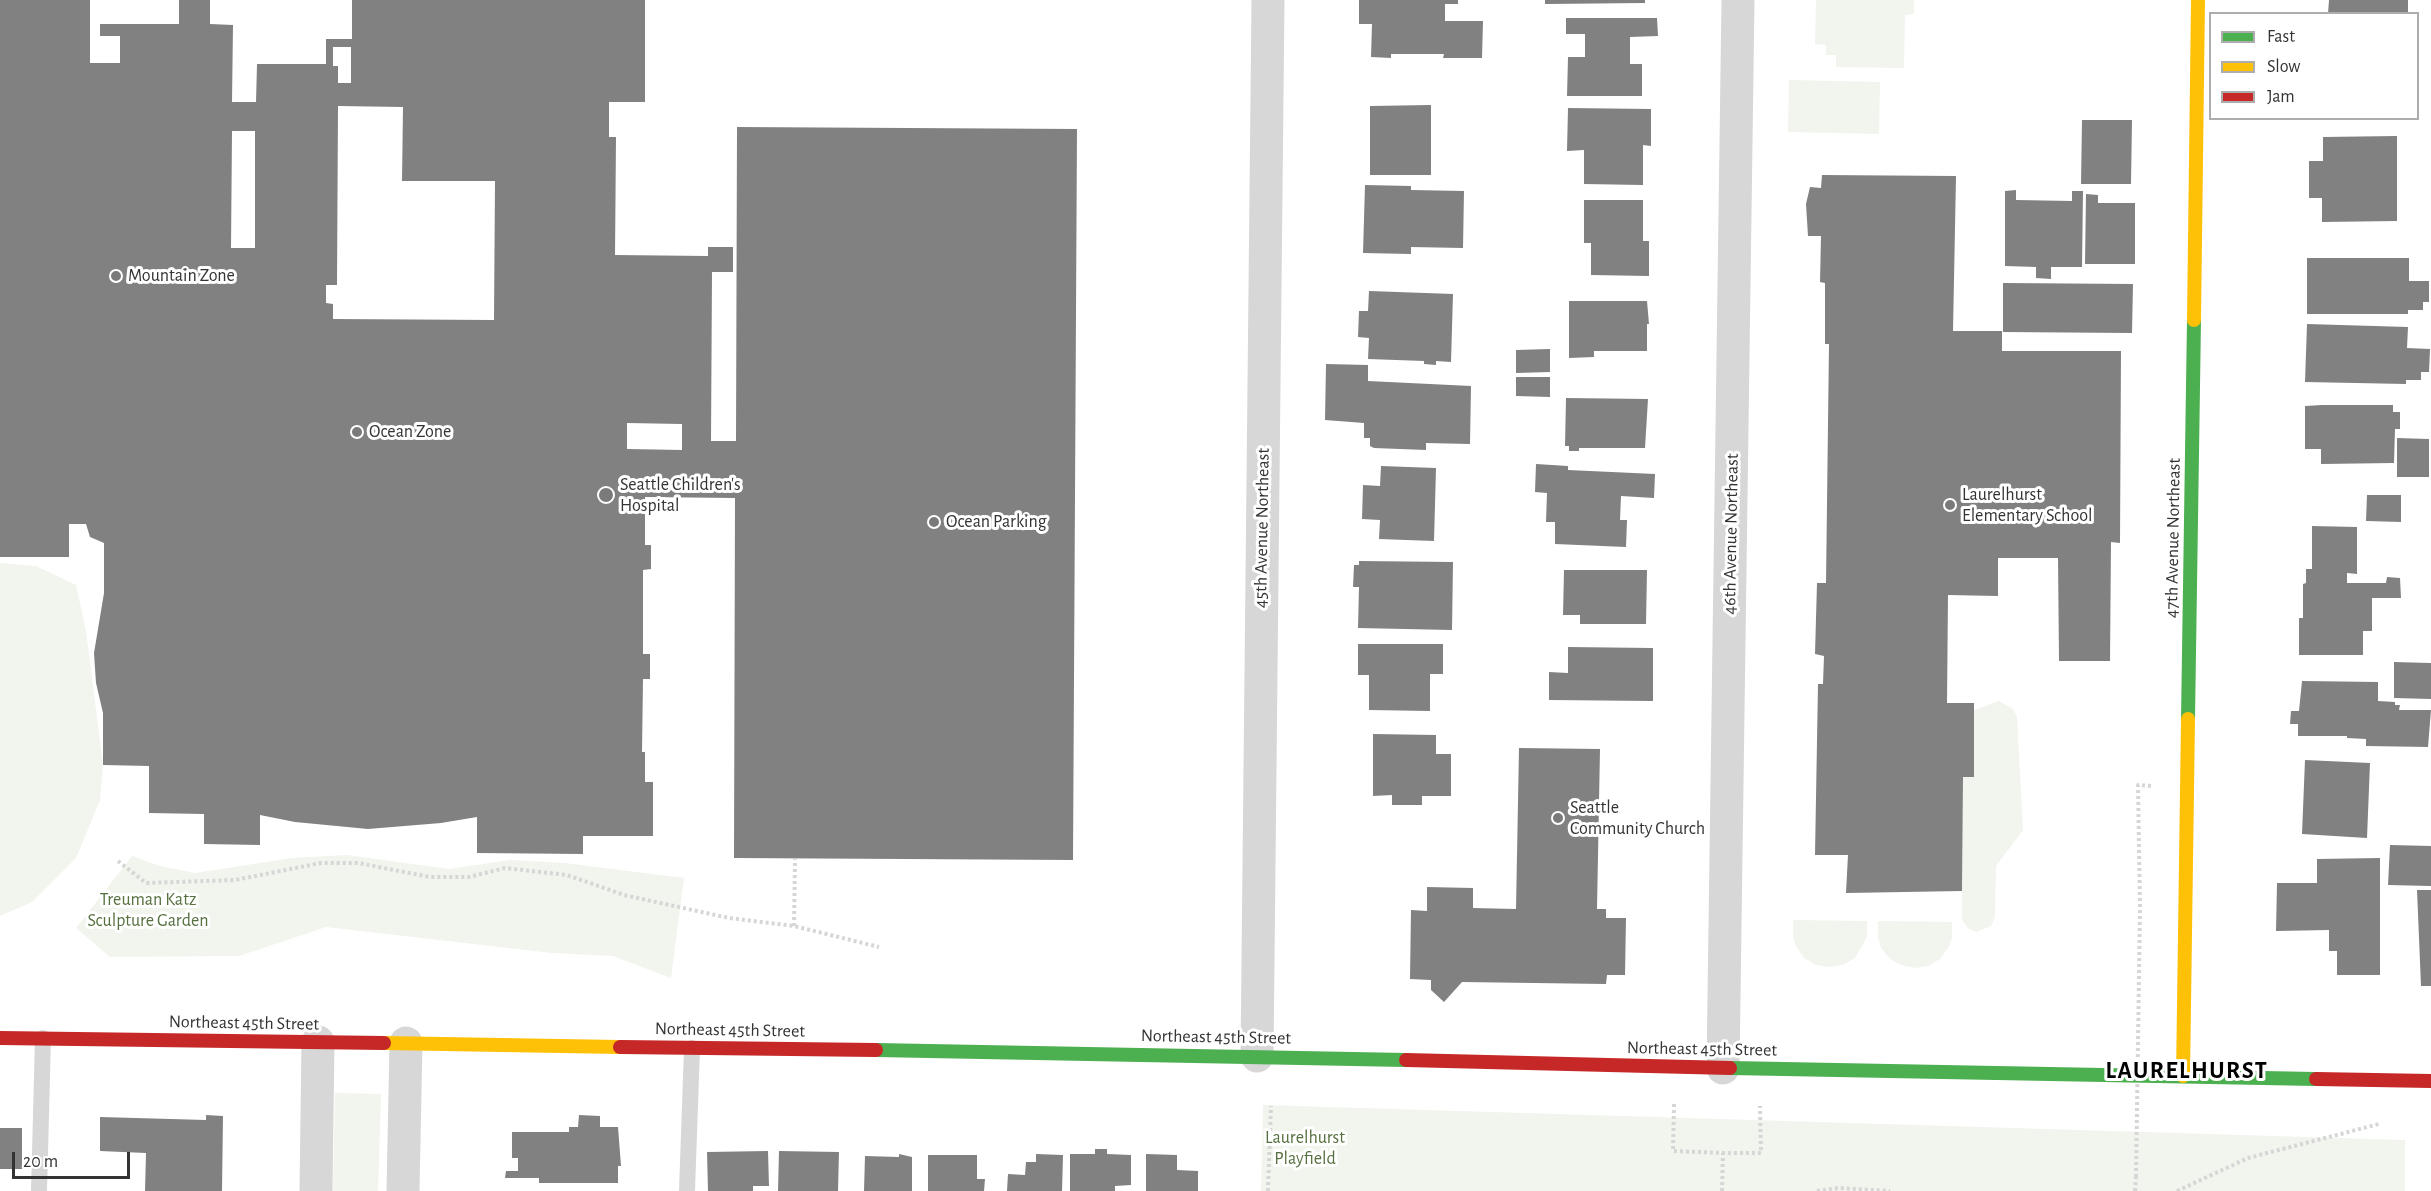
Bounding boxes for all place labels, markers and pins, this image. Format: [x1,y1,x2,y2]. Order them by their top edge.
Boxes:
place label: Mountain Zone [128,265,235,287]
marker: Mountain Zone [109,269,123,283]
place label: Ocean Zone [369,421,451,443]
marker: Ocean Zone [350,425,364,439]
place label: Seattle Children's Hospital [620,474,741,516]
place label: Laurelhurst Elementary School [1962,484,2092,526]
marker: Seattle Children's Hospital [597,486,615,504]
marker: Laurelhurst Elementary School [1943,498,1957,512]
place label: Ocean Parking [946,511,1047,533]
marker: Ocean Parking [927,515,941,529]
place label: Seattle Community Church [1570,797,1705,840]
marker: Seattle Community Church [1551,811,1565,825]

